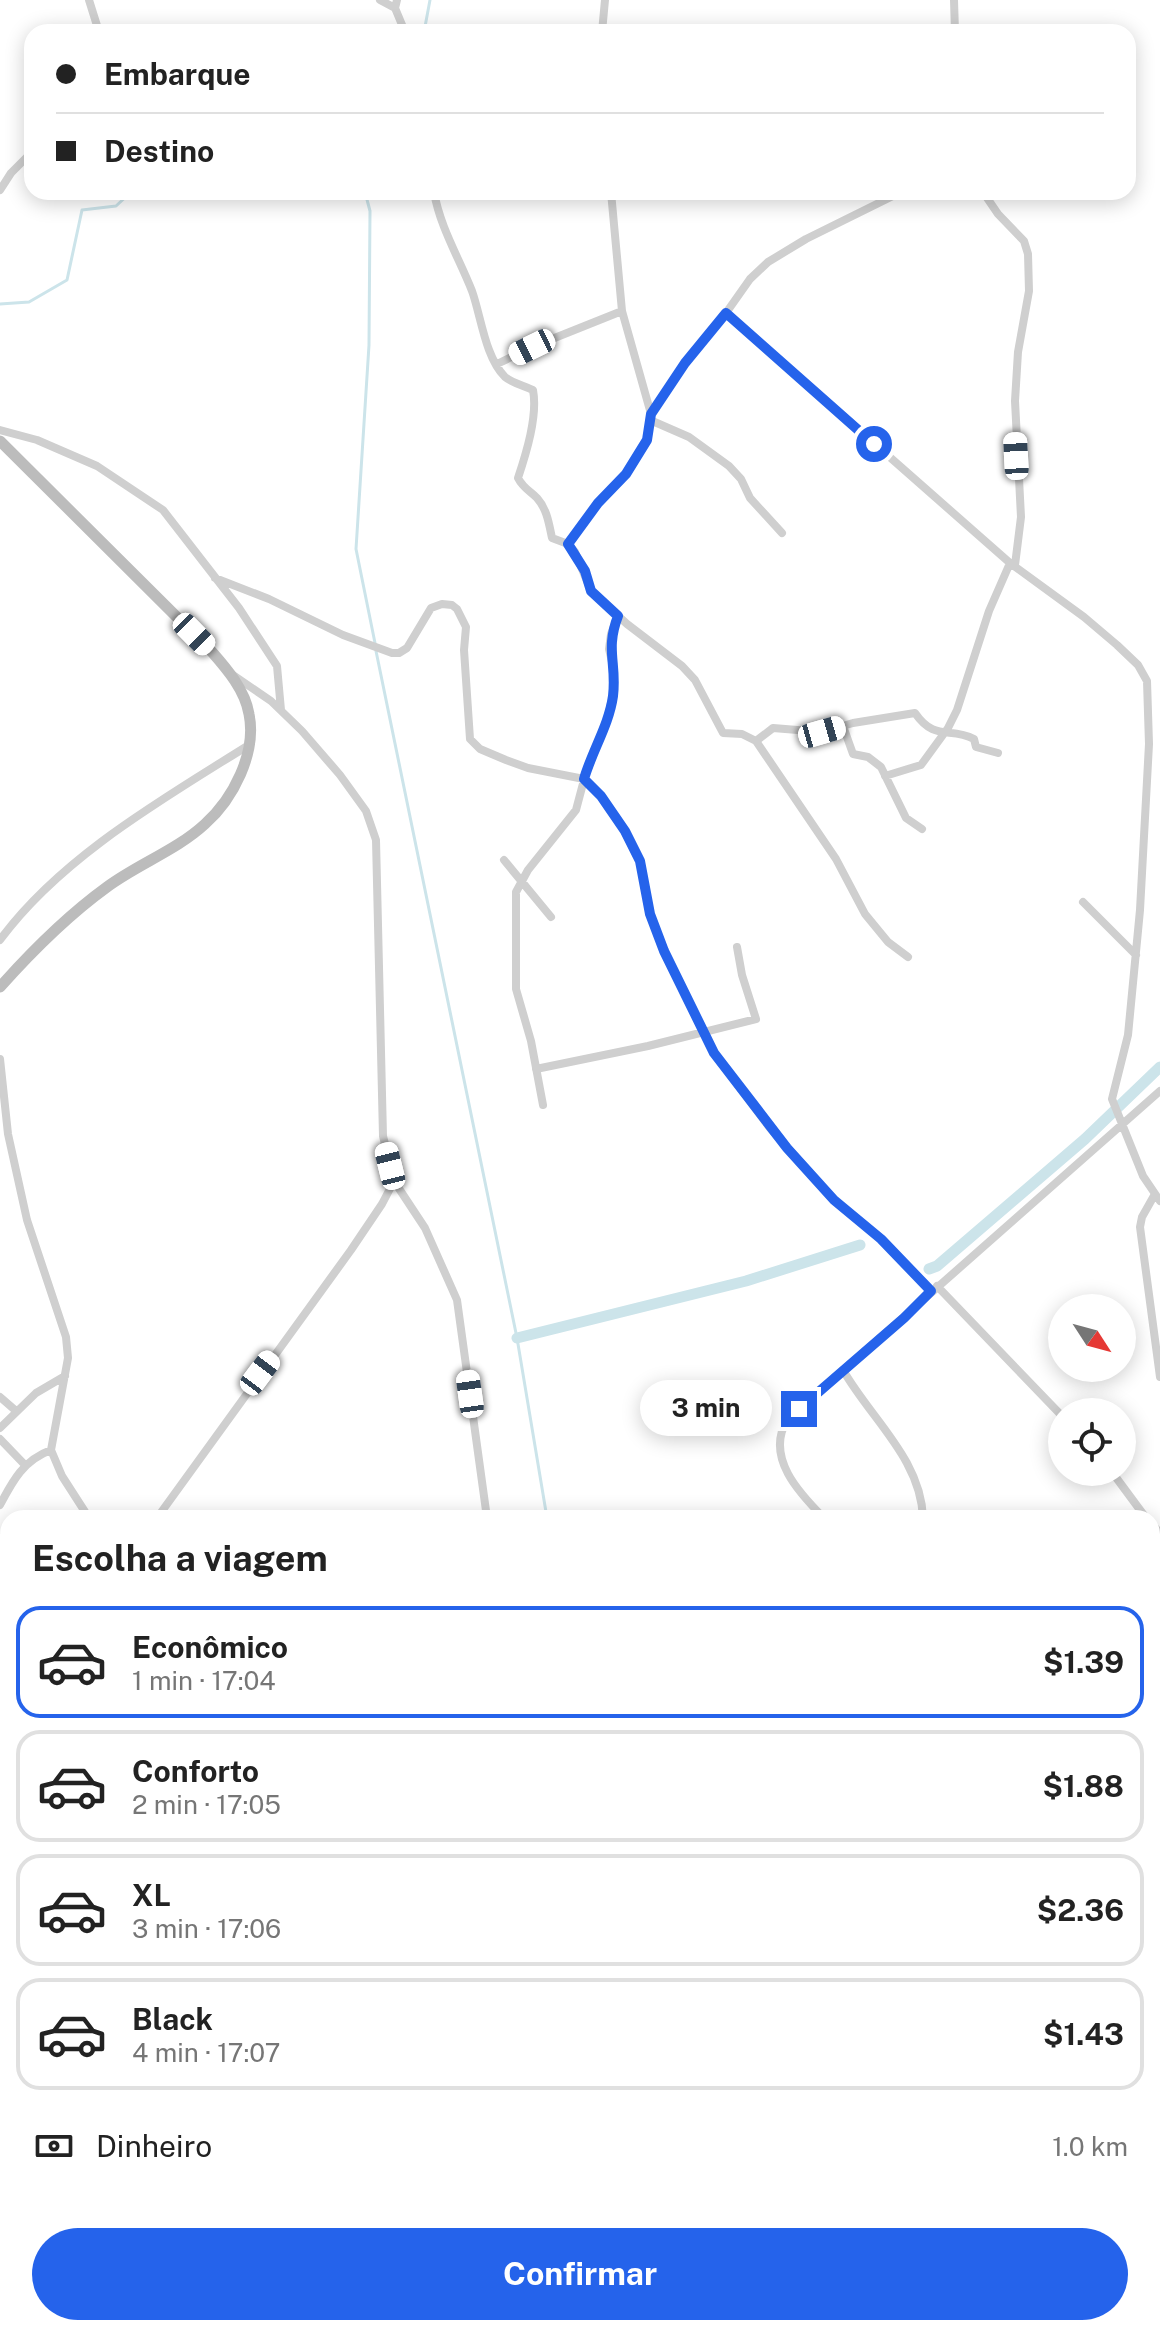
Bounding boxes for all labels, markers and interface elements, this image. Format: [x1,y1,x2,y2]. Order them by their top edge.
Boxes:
text: Embarque [104,56,251,92]
text: Destino [104,133,214,169]
car [505,326,559,368]
route start [856,426,892,462]
car [1003,431,1029,481]
car [169,609,219,659]
car [796,714,848,750]
car [373,1140,407,1192]
north arrow [1048,1294,1136,1382]
map controls [1048,1294,1136,1486]
car [236,1347,284,1399]
car [455,1369,485,1419]
callout: 3 min [639,1381,771,1437]
route end [781,1391,817,1427]
text: 3 min [672,1392,740,1423]
button: locate [1048,1398,1136,1486]
text: Escolha a viagem [32,1537,328,1579]
icon: car [36,1626,108,1698]
text: Econômico [132,1629,288,1665]
text: $1.39 [1043,1644,1124,1680]
text: 1 min · 17:04 [132,1665,276,1696]
icon: car [36,1750,108,1822]
text: Conforto [132,1753,259,1789]
text: $1.88 [1042,1768,1124,1804]
text: 2 min · 17:05 [132,1789,281,1820]
icon: car [36,1874,108,1946]
text: XL [132,1877,171,1913]
text: $2.36 [1037,1892,1124,1928]
text: 3 min · 17:06 [132,1913,281,1944]
icon: car [36,1998,108,2070]
text: Black [132,2001,213,2037]
text: $1.43 [1043,2016,1124,2052]
text: 4 min · 17:07 [132,2037,280,2068]
icon: cash [32,2124,76,2168]
text: Dinheiro [96,2128,212,2164]
text: 1.0 km [1052,2131,1128,2162]
button: Confirmar [32,2228,1128,2320]

